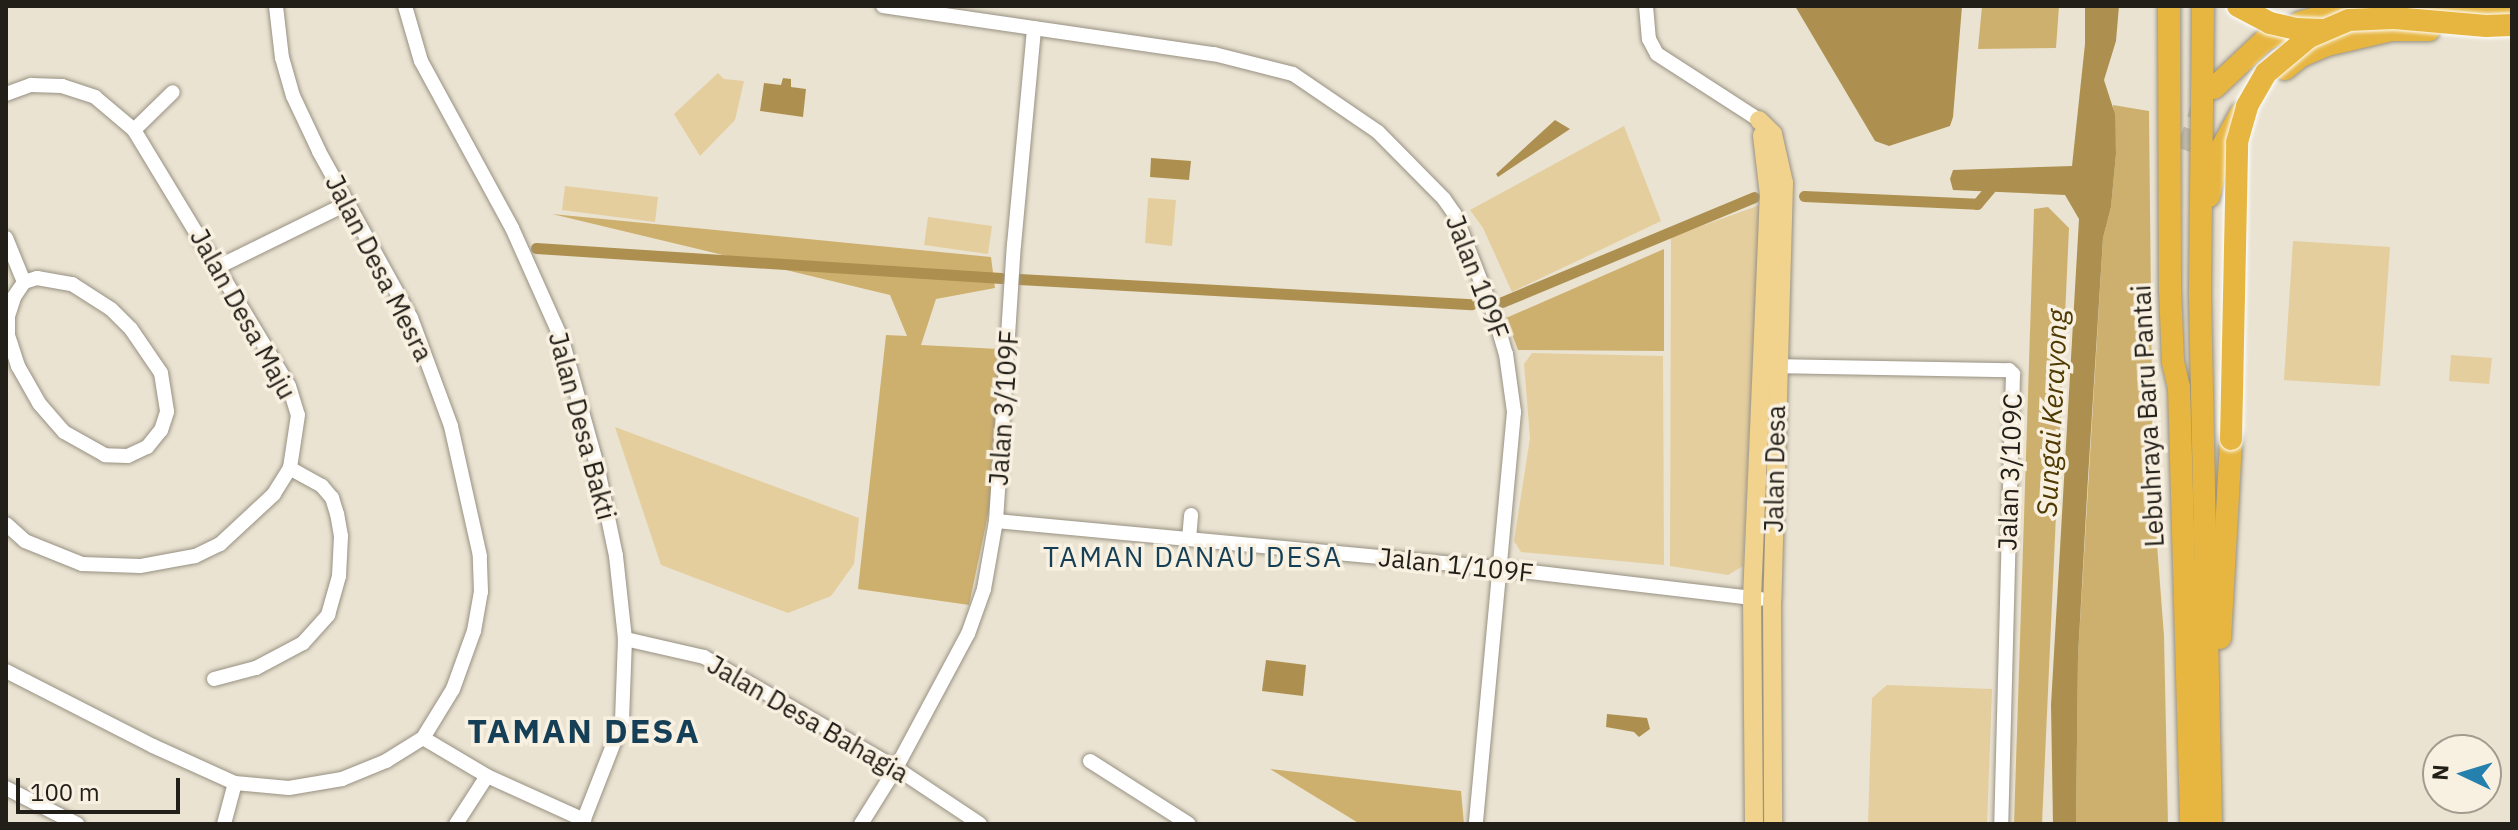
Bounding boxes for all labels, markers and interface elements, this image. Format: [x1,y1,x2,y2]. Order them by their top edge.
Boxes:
street label: Jalan Desa Mesra [319,170,439,366]
street label: Jalan 109F [1439,211,1515,343]
street label: Jalan Desa Maju [183,223,303,405]
street label: Lebuhraya Baru Pantai [2126,284,2170,548]
water label: Sungai Kerayong [2030,308,2074,518]
street label: Jalan Desa Bakti [542,329,622,523]
street label: Jalan 3/109F [983,329,1025,487]
street label: Jalan 3/109C [1992,393,2028,551]
street label: Jalan Desa [1758,405,1792,533]
district label: TAMAN DANAU DESA [1043,540,1343,574]
street label: Jalan 1/109F [1377,541,1535,589]
street label: Jalan Desa Bahagia [702,649,914,789]
district label: TAMAN DESA [467,711,701,751]
north arrow [2422,734,2502,814]
scale bar [20,762,184,812]
text: N [2425,763,2455,781]
text: 100 m [30,776,100,808]

